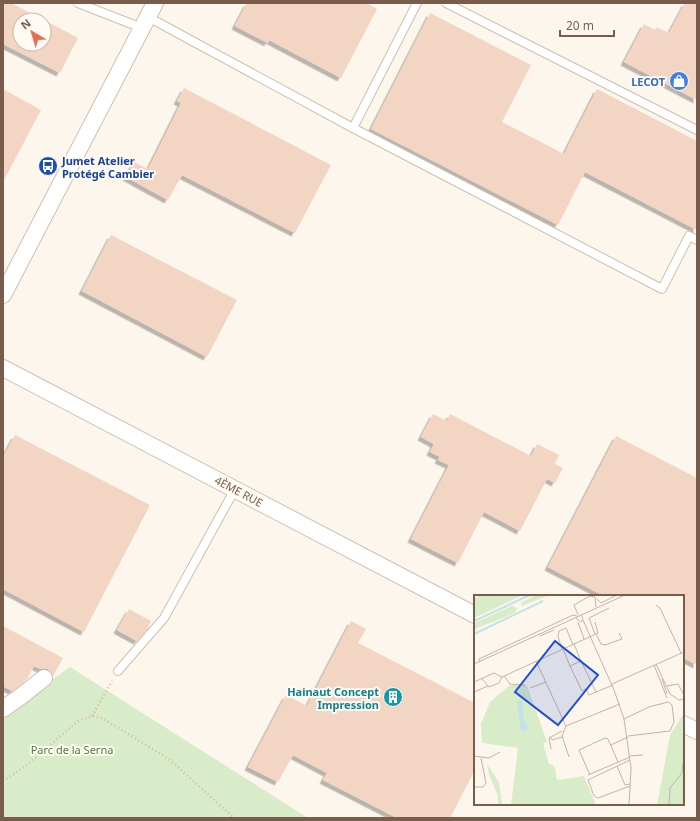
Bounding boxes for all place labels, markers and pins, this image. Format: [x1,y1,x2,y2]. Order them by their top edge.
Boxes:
shop icon: LECOT [668,70,690,92]
place label: LECOT [631,74,666,89]
place label: Jumet Atelier Protégé Cambier [61,153,154,181]
bus stop icon: Jumet Atelier Protégé Cambier [37,155,59,177]
place label: Hainaut Concept Impression [287,684,379,712]
building icon: Hainaut Concept Impression [382,686,404,708]

